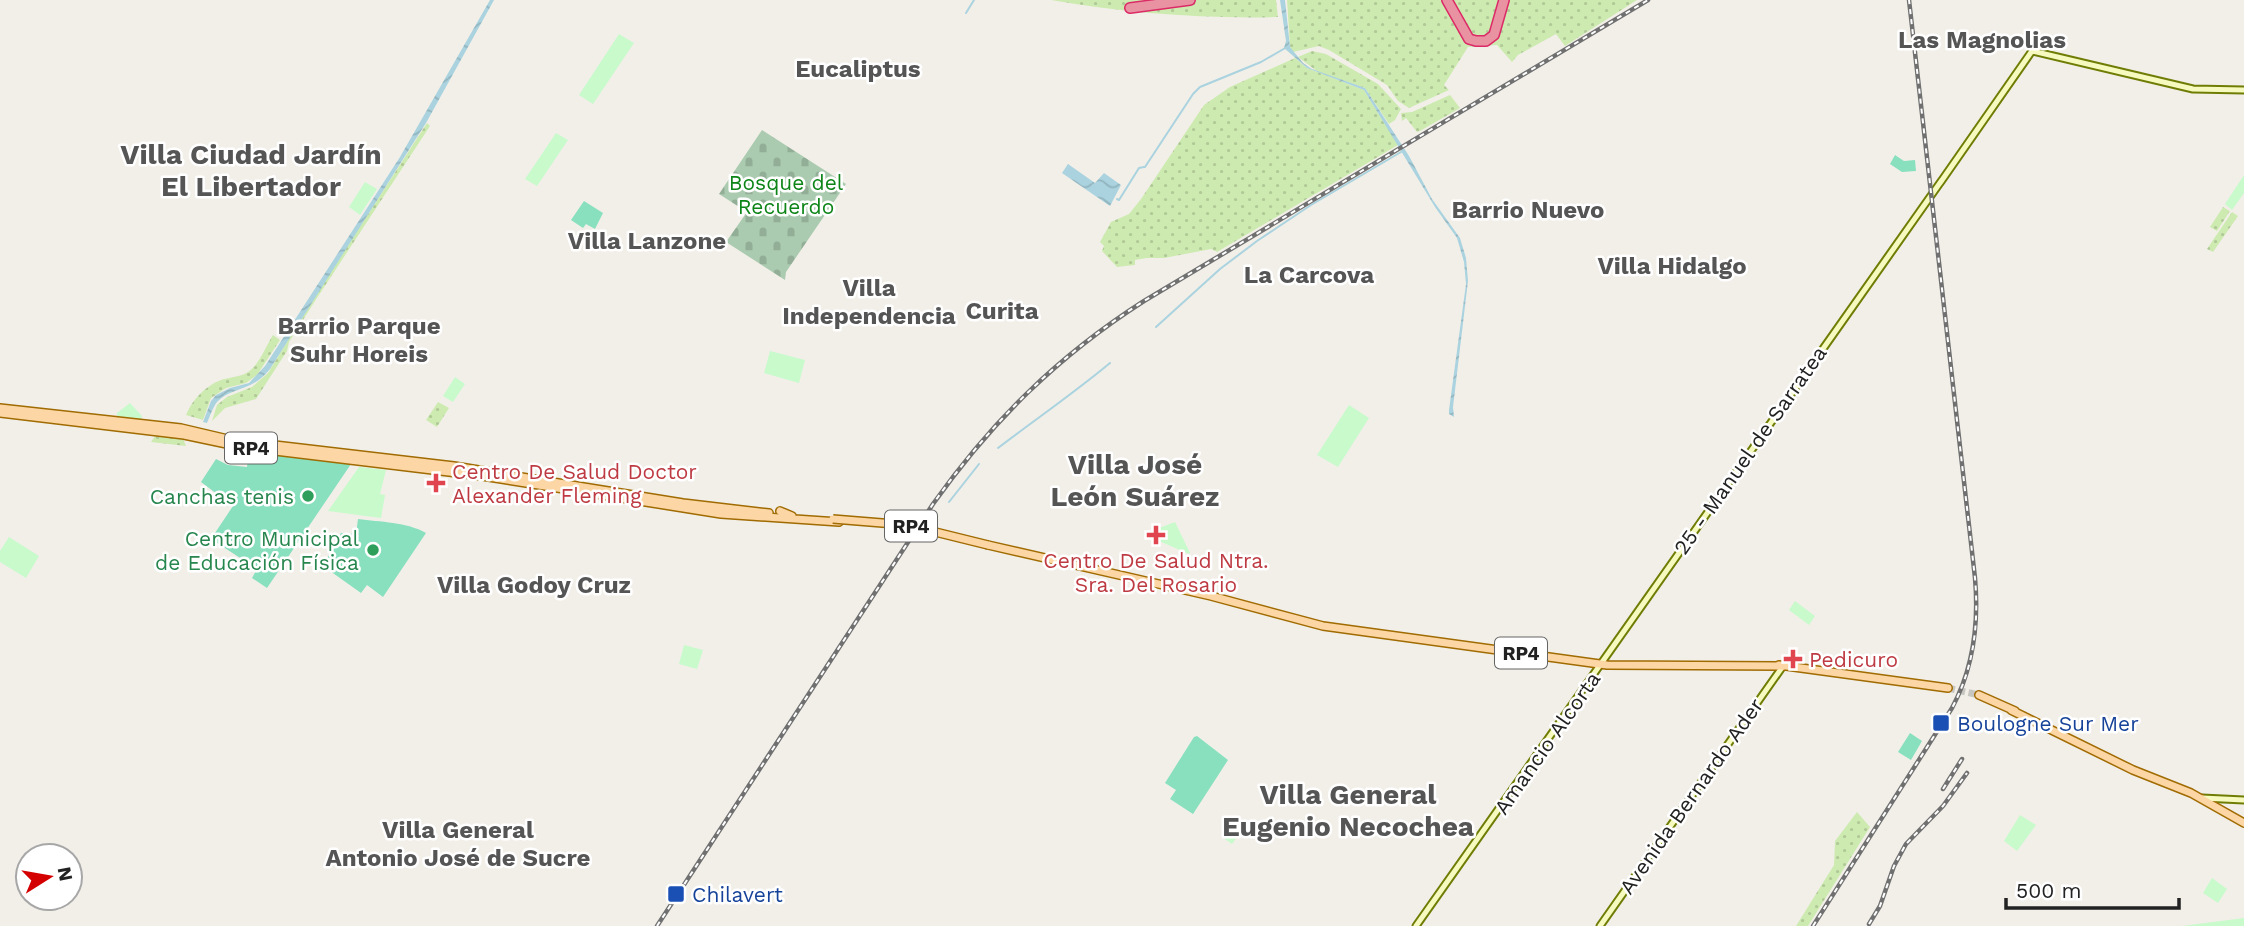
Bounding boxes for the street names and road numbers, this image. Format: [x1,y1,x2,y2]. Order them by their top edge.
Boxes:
street label: 25 - Manuel de Sarratea [1668,341,1832,559]
road number: RP4 [225,432,277,463]
road number: RP4 [885,510,937,541]
road number: RP4 [1495,638,1547,668]
street label: Amancio Alcorta [1488,667,1606,819]
street label: Avenida Bernardo Ader [1614,693,1768,899]

